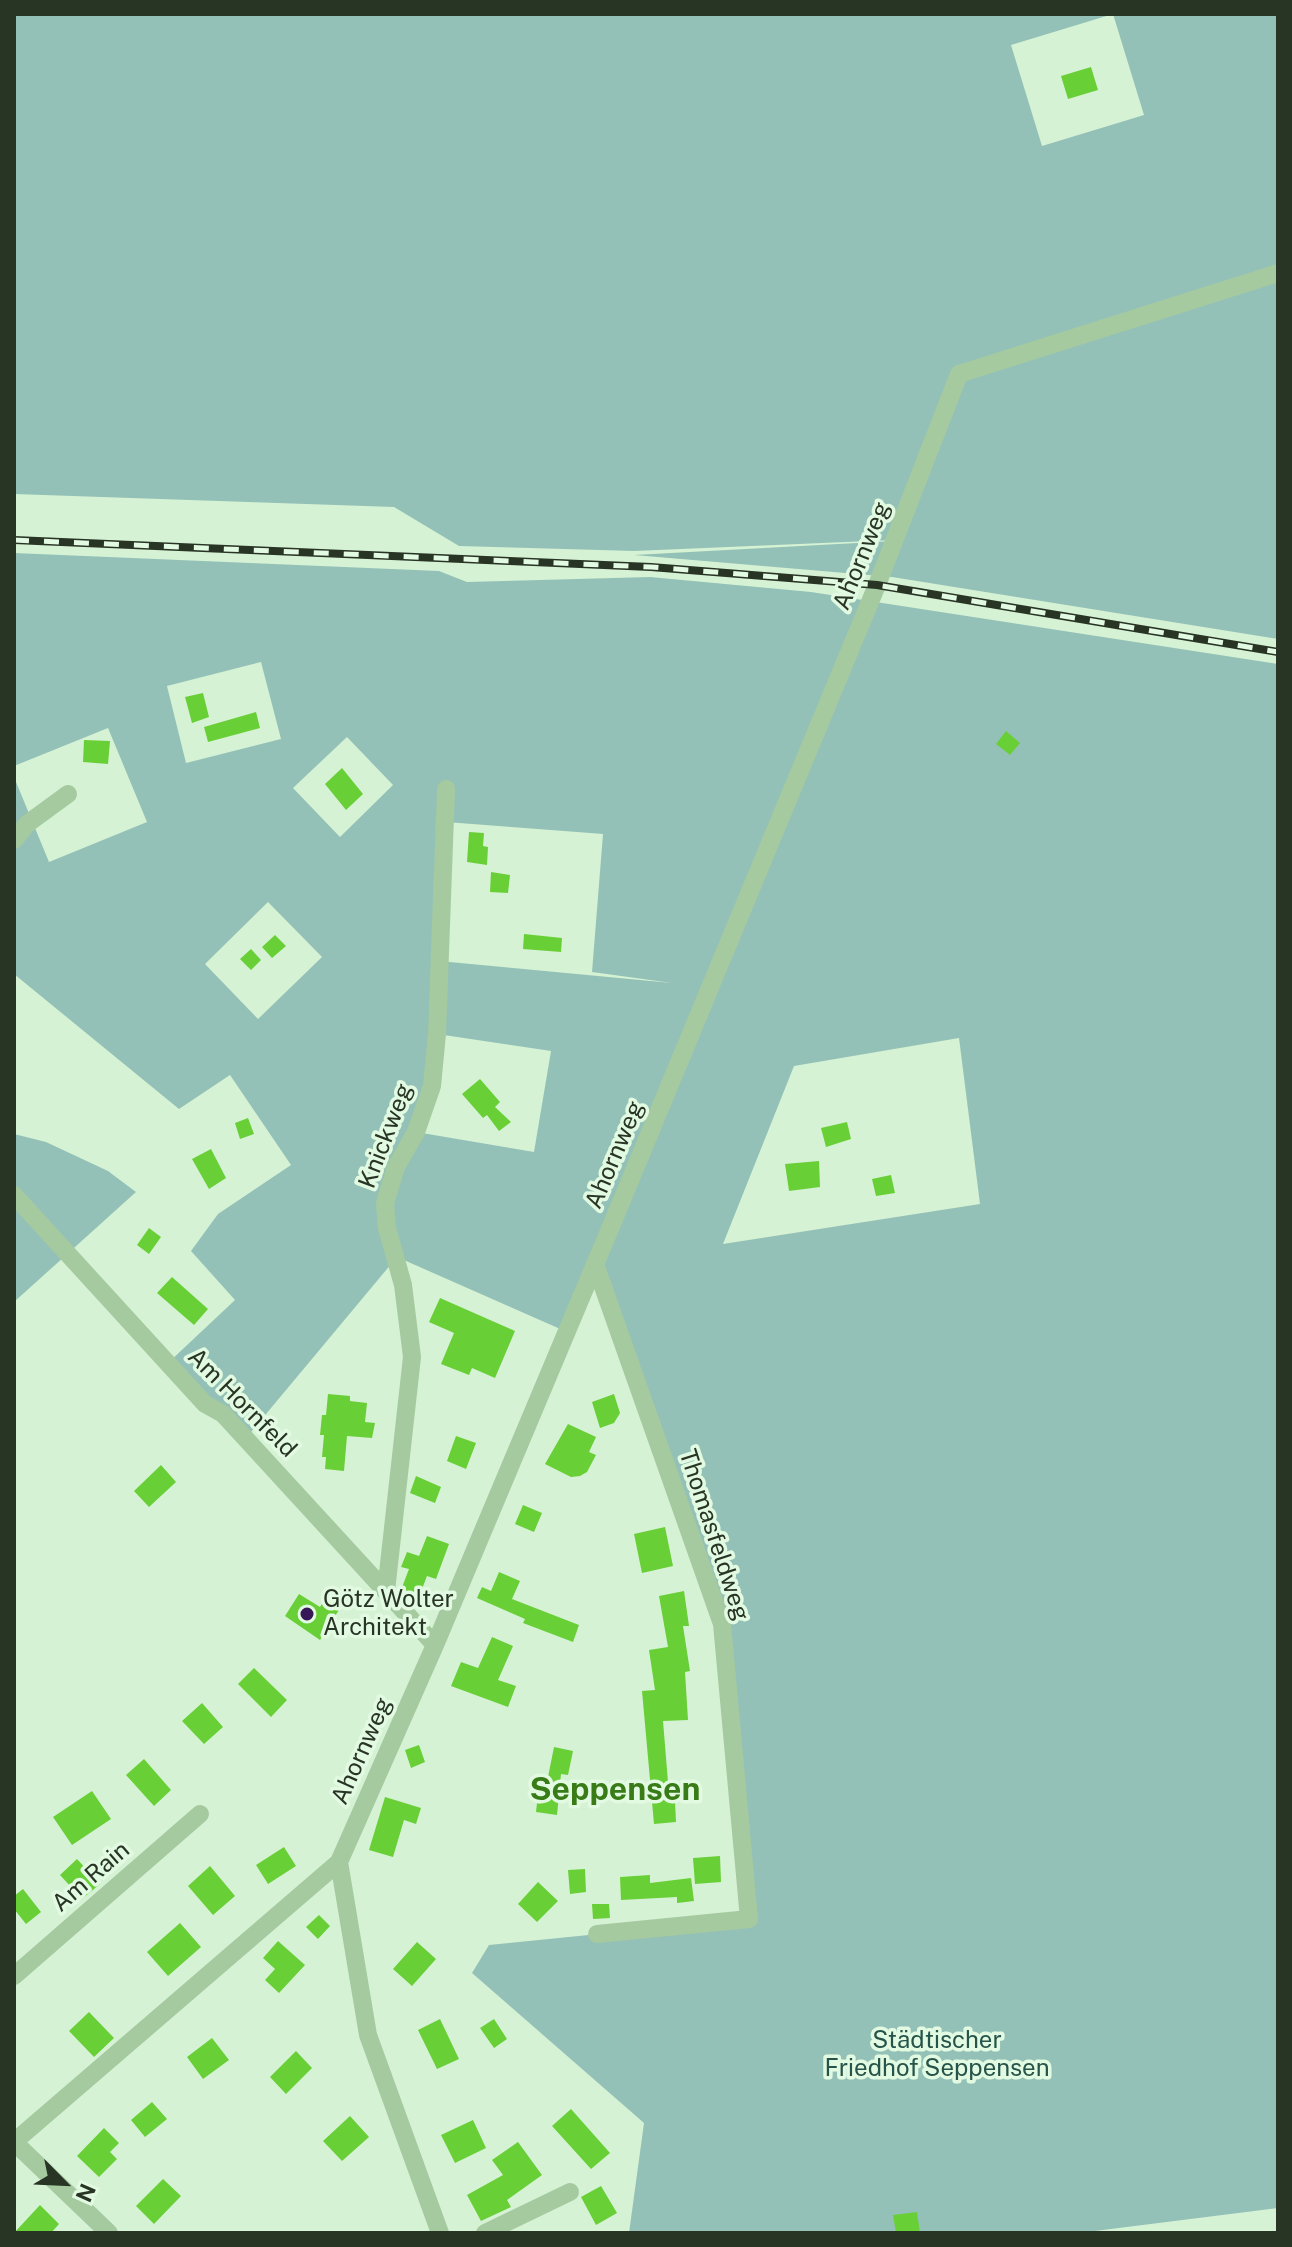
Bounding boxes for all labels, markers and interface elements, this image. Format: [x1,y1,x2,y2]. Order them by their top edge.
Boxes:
street label: Ahornweg [827,498,897,614]
street label: Knickweg [353,1080,419,1192]
street label: Ahornweg [579,1097,651,1213]
street label: Am Hornfeld [182,1343,302,1463]
street label: Thomasfeldweg [673,1446,755,1624]
place label: Götz Wolter Architekt [323,1586,454,1642]
marker: Götz Wolter Architekt [298,1605,316,1623]
street label: Ahornweg [326,1693,398,1809]
district label: Seppensen [530,1771,700,1809]
street label: Am Rain [47,1836,135,1918]
park label: Städtischer Friedhof Seppensen [824,2027,1050,2083]
north arrow [24,2143,104,2223]
text: N [71,2180,101,2206]

